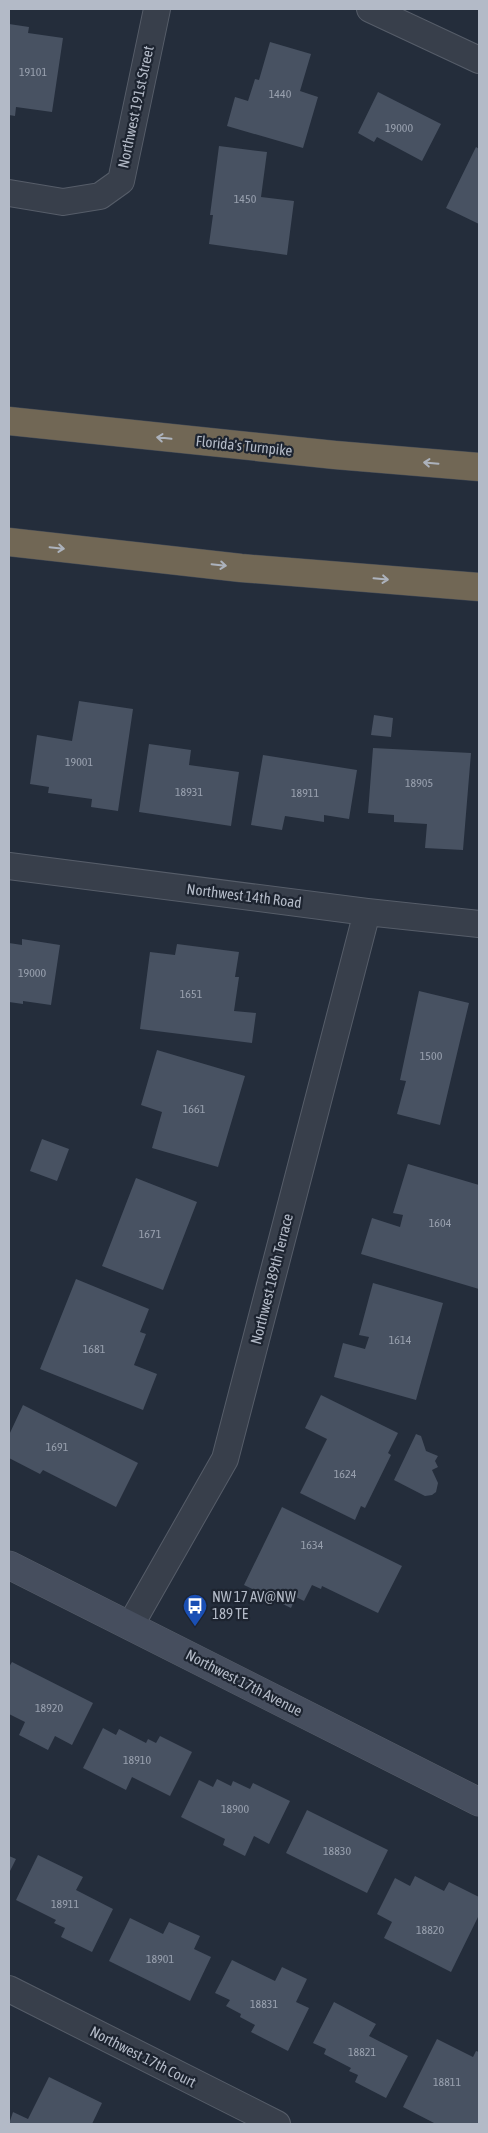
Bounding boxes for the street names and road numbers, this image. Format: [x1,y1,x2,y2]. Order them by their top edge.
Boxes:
street label: Northwest 191st Street [114,44,157,170]
street label: Florida's Turnpike [195,432,293,459]
street label: Northwest 14th Road [186,880,302,911]
street label: Northwest 189th Terrace [247,1212,296,1346]
street label: Northwest 17th Avenue [183,1646,305,1719]
street label: Northwest 17th Court [87,2023,199,2091]

